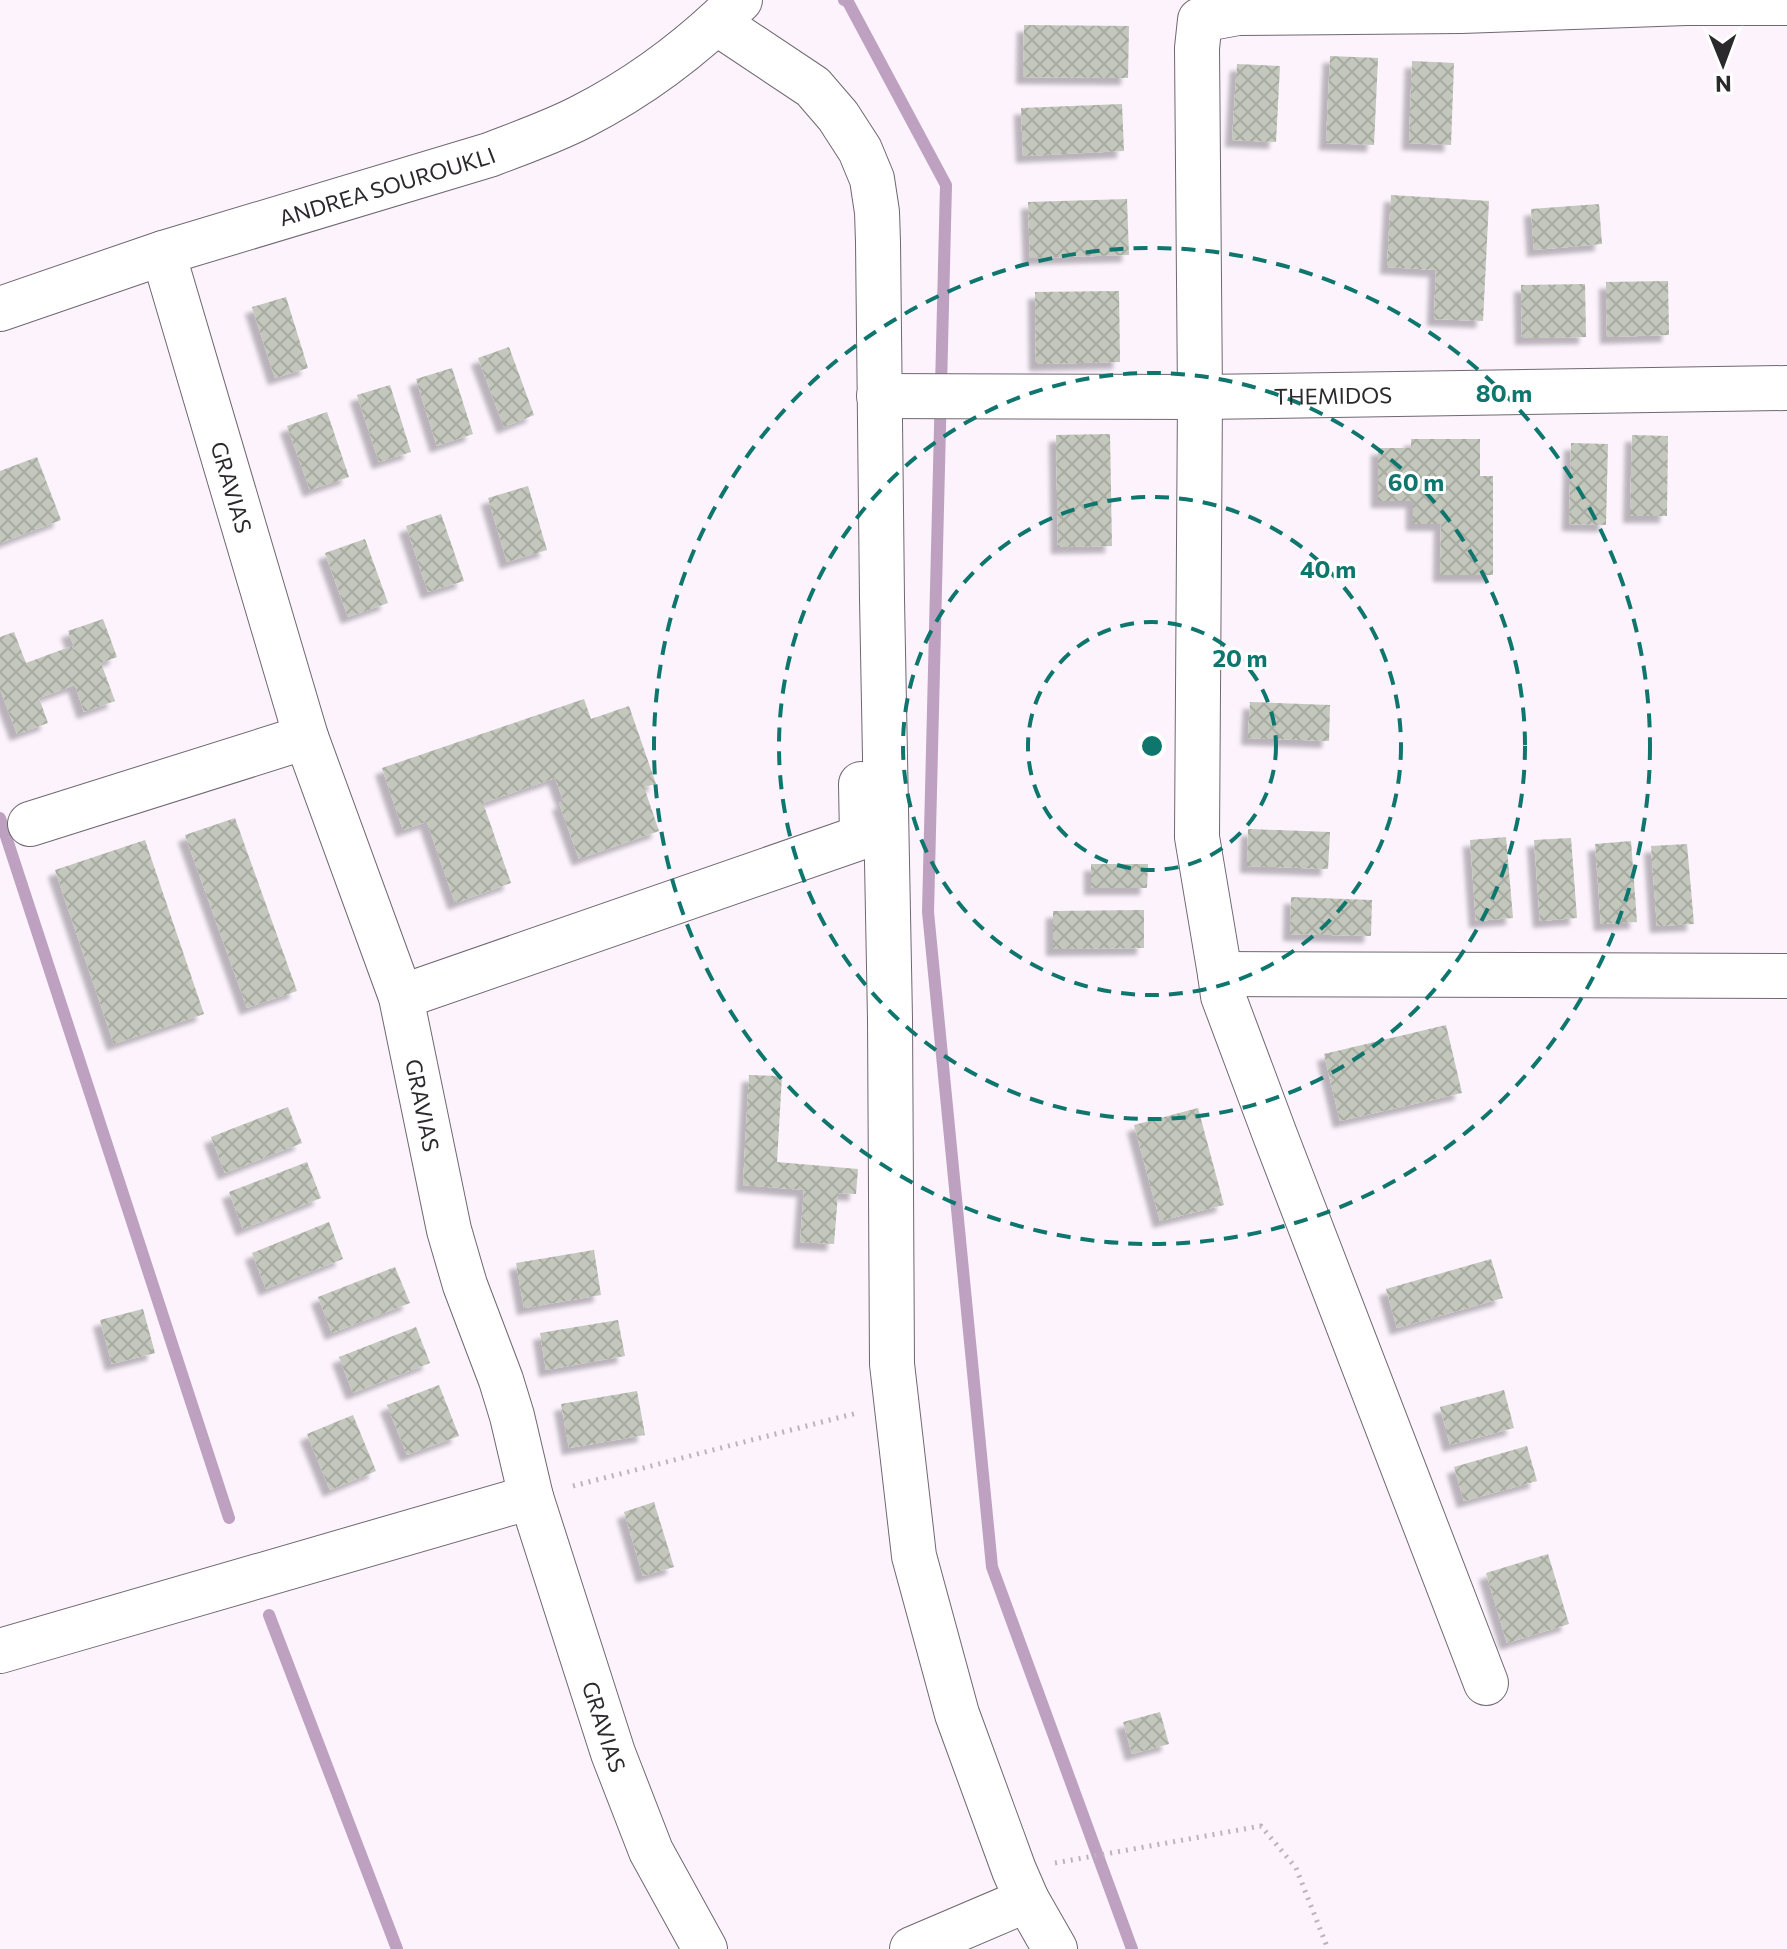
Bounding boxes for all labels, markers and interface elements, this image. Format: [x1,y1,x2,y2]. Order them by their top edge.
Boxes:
north arrow [1683,24,1763,104]
text: N [1715,71,1732,98]
street label: ANDREA SOUROUKLI [276,140,499,231]
text: 80 m [1476,378,1532,407]
street label: THEMIDOS [1274,381,1392,409]
street label: GRAVIAS [206,438,258,536]
text: 60 m [1388,467,1444,496]
text: 40 m [1300,554,1356,583]
text: 20 m [1213,643,1267,672]
centre of rings [1138,732,1166,760]
street label: GRAVIAS [401,1057,446,1154]
street label: GRAVIAS [577,1678,632,1776]

